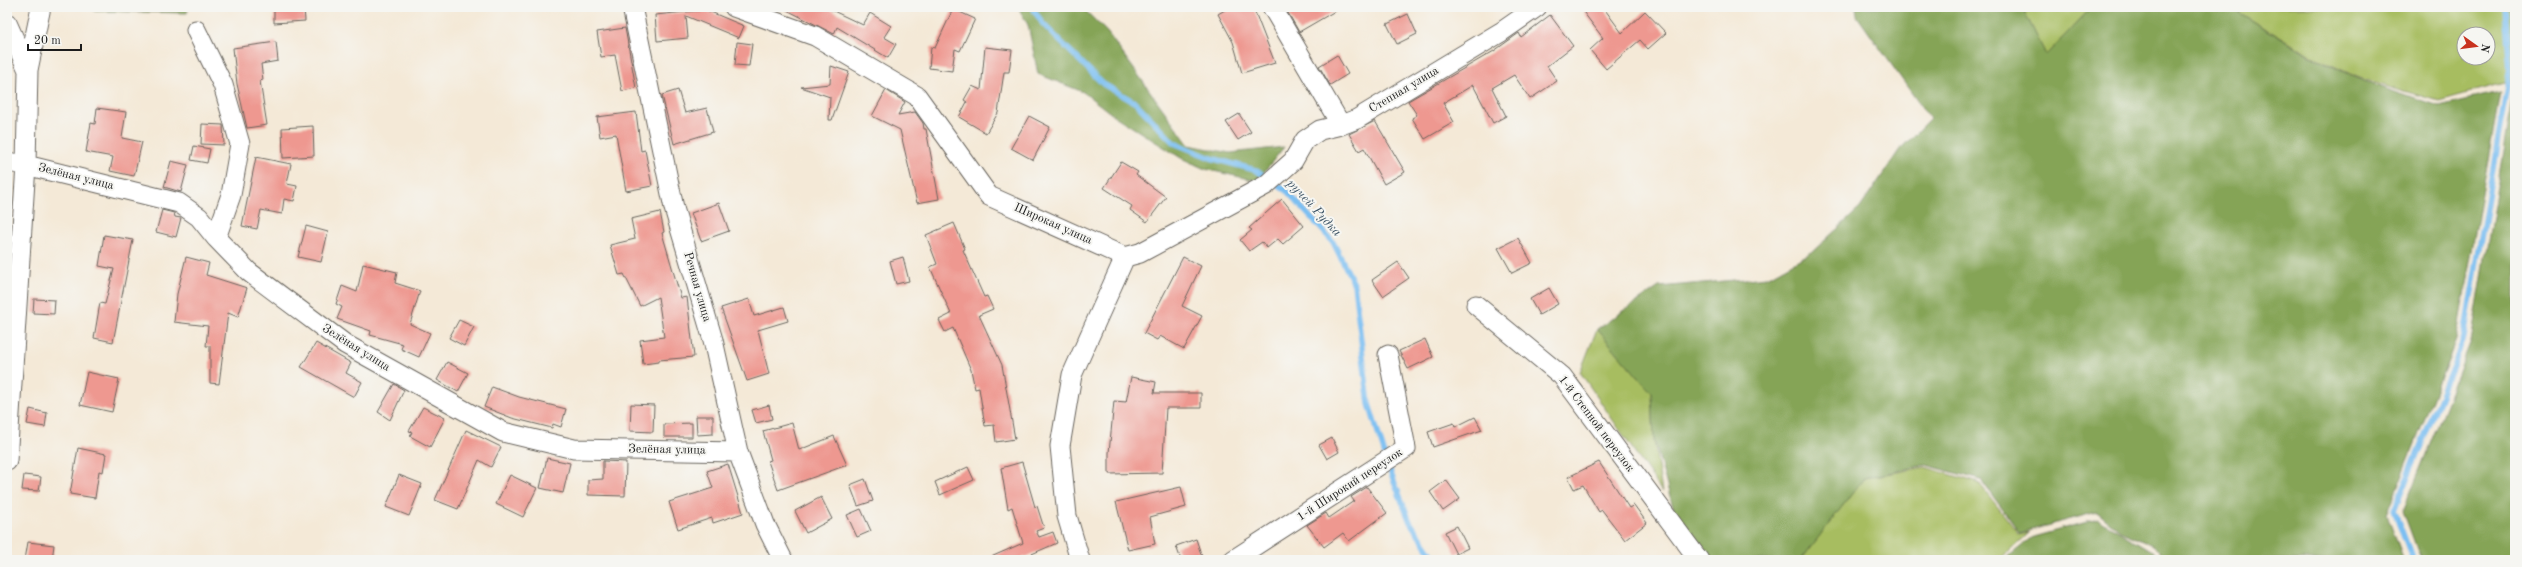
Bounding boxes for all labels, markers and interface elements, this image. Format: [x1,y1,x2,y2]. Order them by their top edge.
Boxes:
scale bar [28,26,81,52]
north arrow [2456,26,2496,66]
text: 20 m [34,35,61,47]
text: N [2478,43,2491,54]
street label: Степная улица [1367,65,1441,115]
street label: Зелёная улица [37,162,115,192]
water label: ручей Рудка [1284,176,1344,239]
street label: Широкая улица [1012,201,1094,247]
street label: Речная улица [681,251,713,323]
street label: Зелёная улица [320,322,392,374]
street label: 1-й Степной переулок [1556,374,1636,474]
street label: Зелёная улица [628,443,706,457]
street label: 1-й Широкий переулок [1295,446,1405,524]

